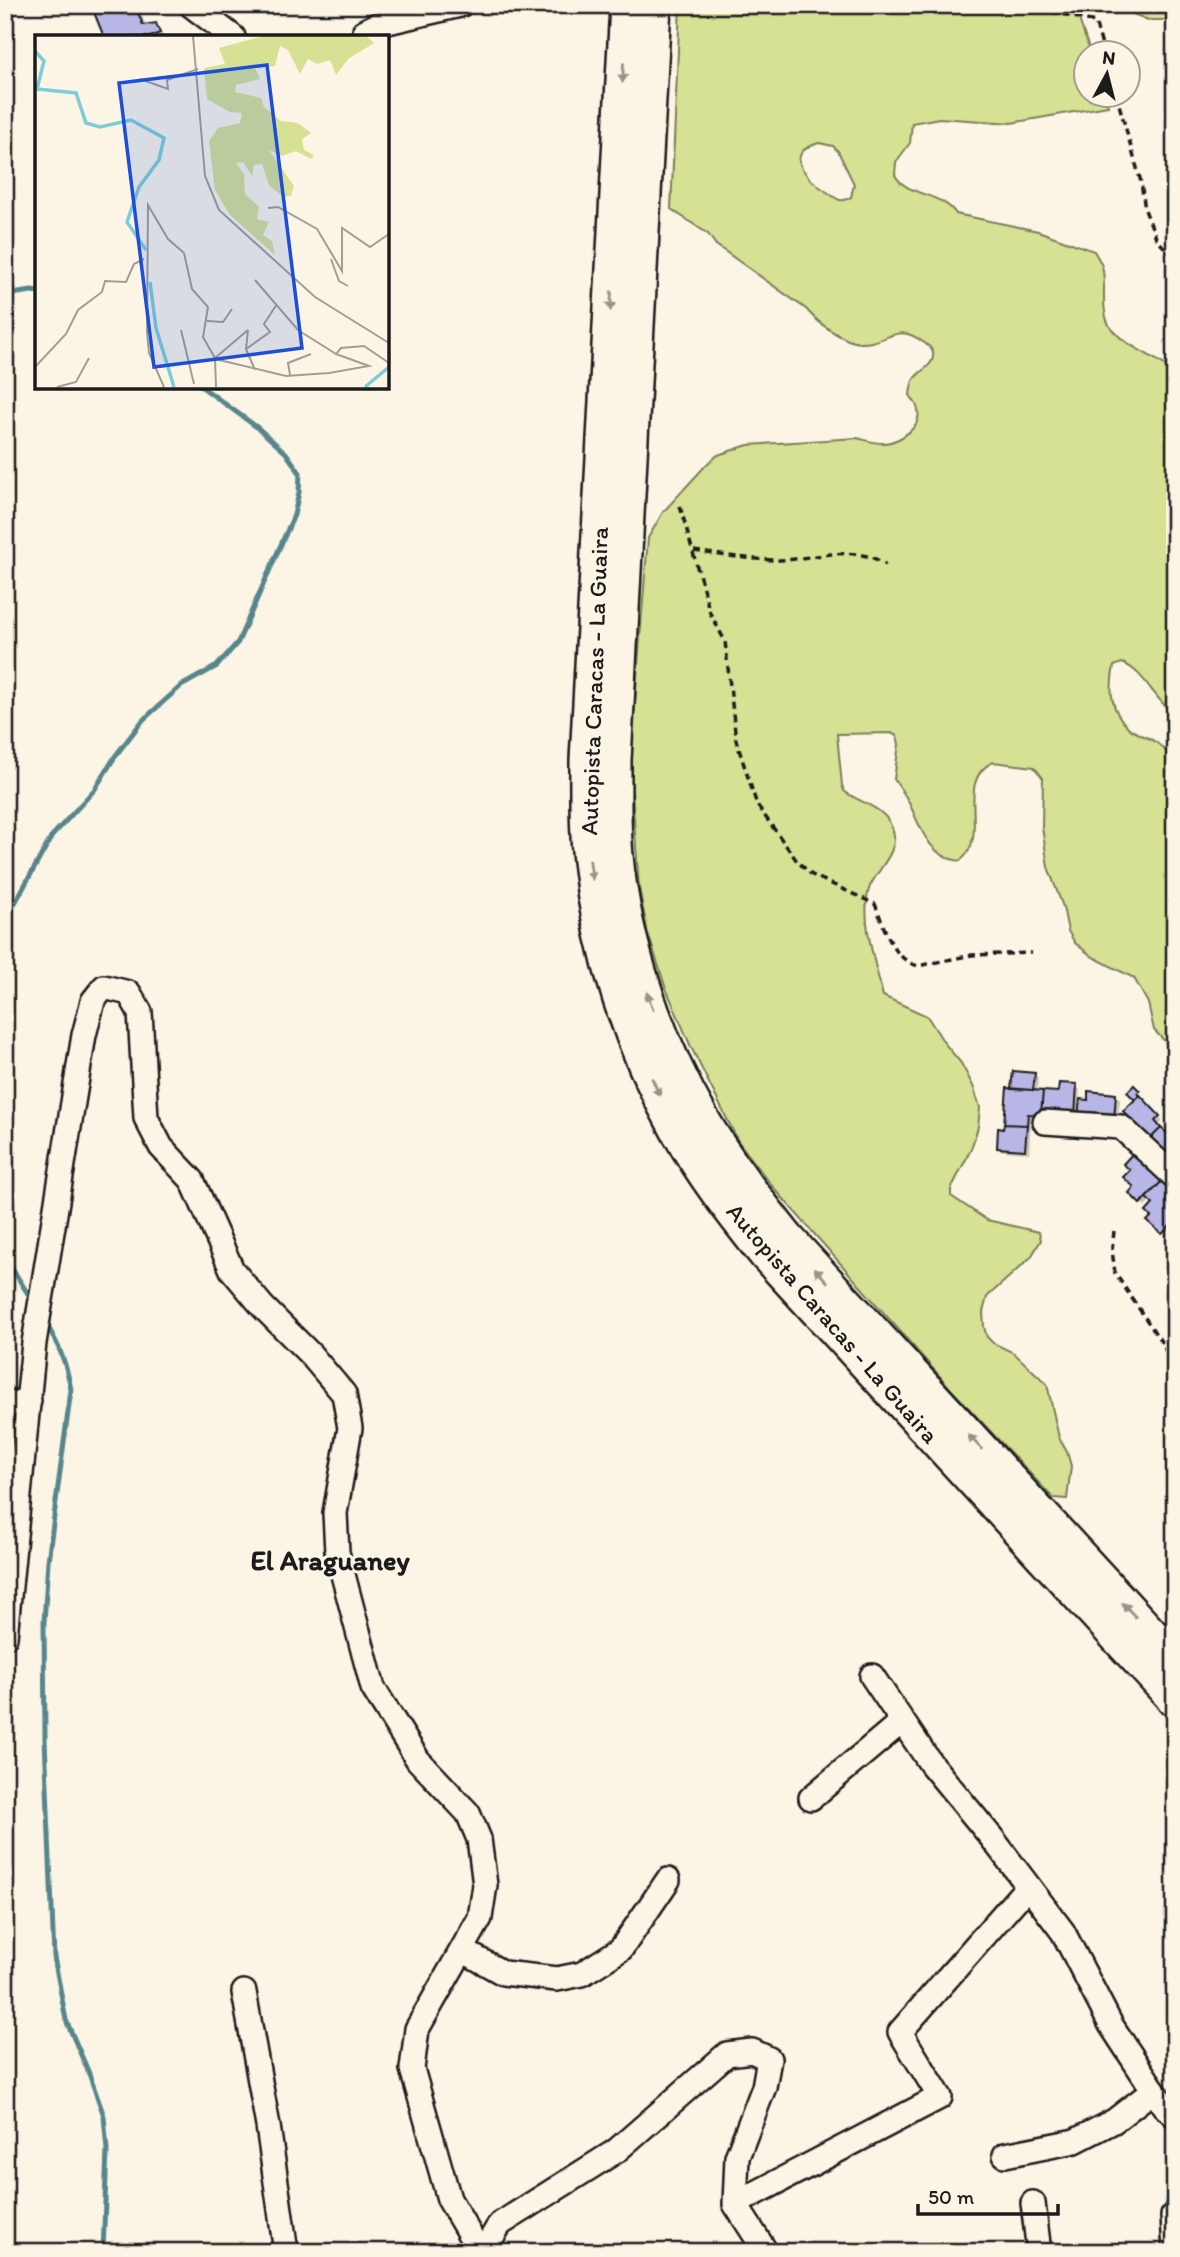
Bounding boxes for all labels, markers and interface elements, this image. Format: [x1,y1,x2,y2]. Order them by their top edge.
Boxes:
inset map [35,35,388,388]
north arrow [1072,38,1142,108]
text: N [1101,45,1117,70]
one-way arrow [618,63,629,85]
one-way arrow [605,290,616,312]
street label: Autopista Caracas - La Guaira [574,526,614,836]
one-way arrow [586,859,597,881]
one-way arrow [644,990,655,1011]
one-way arrow [650,1077,661,1098]
street label: Autopista Caracas - La Guaira [721,1197,946,1449]
one-way arrow [813,1267,829,1284]
one-way arrow [967,1434,983,1451]
district label: El Araguaney [250,1543,410,1577]
one-way arrow [1121,1602,1137,1619]
scale bar [918,2173,1058,2217]
text: 50 m [928,2184,975,2209]

